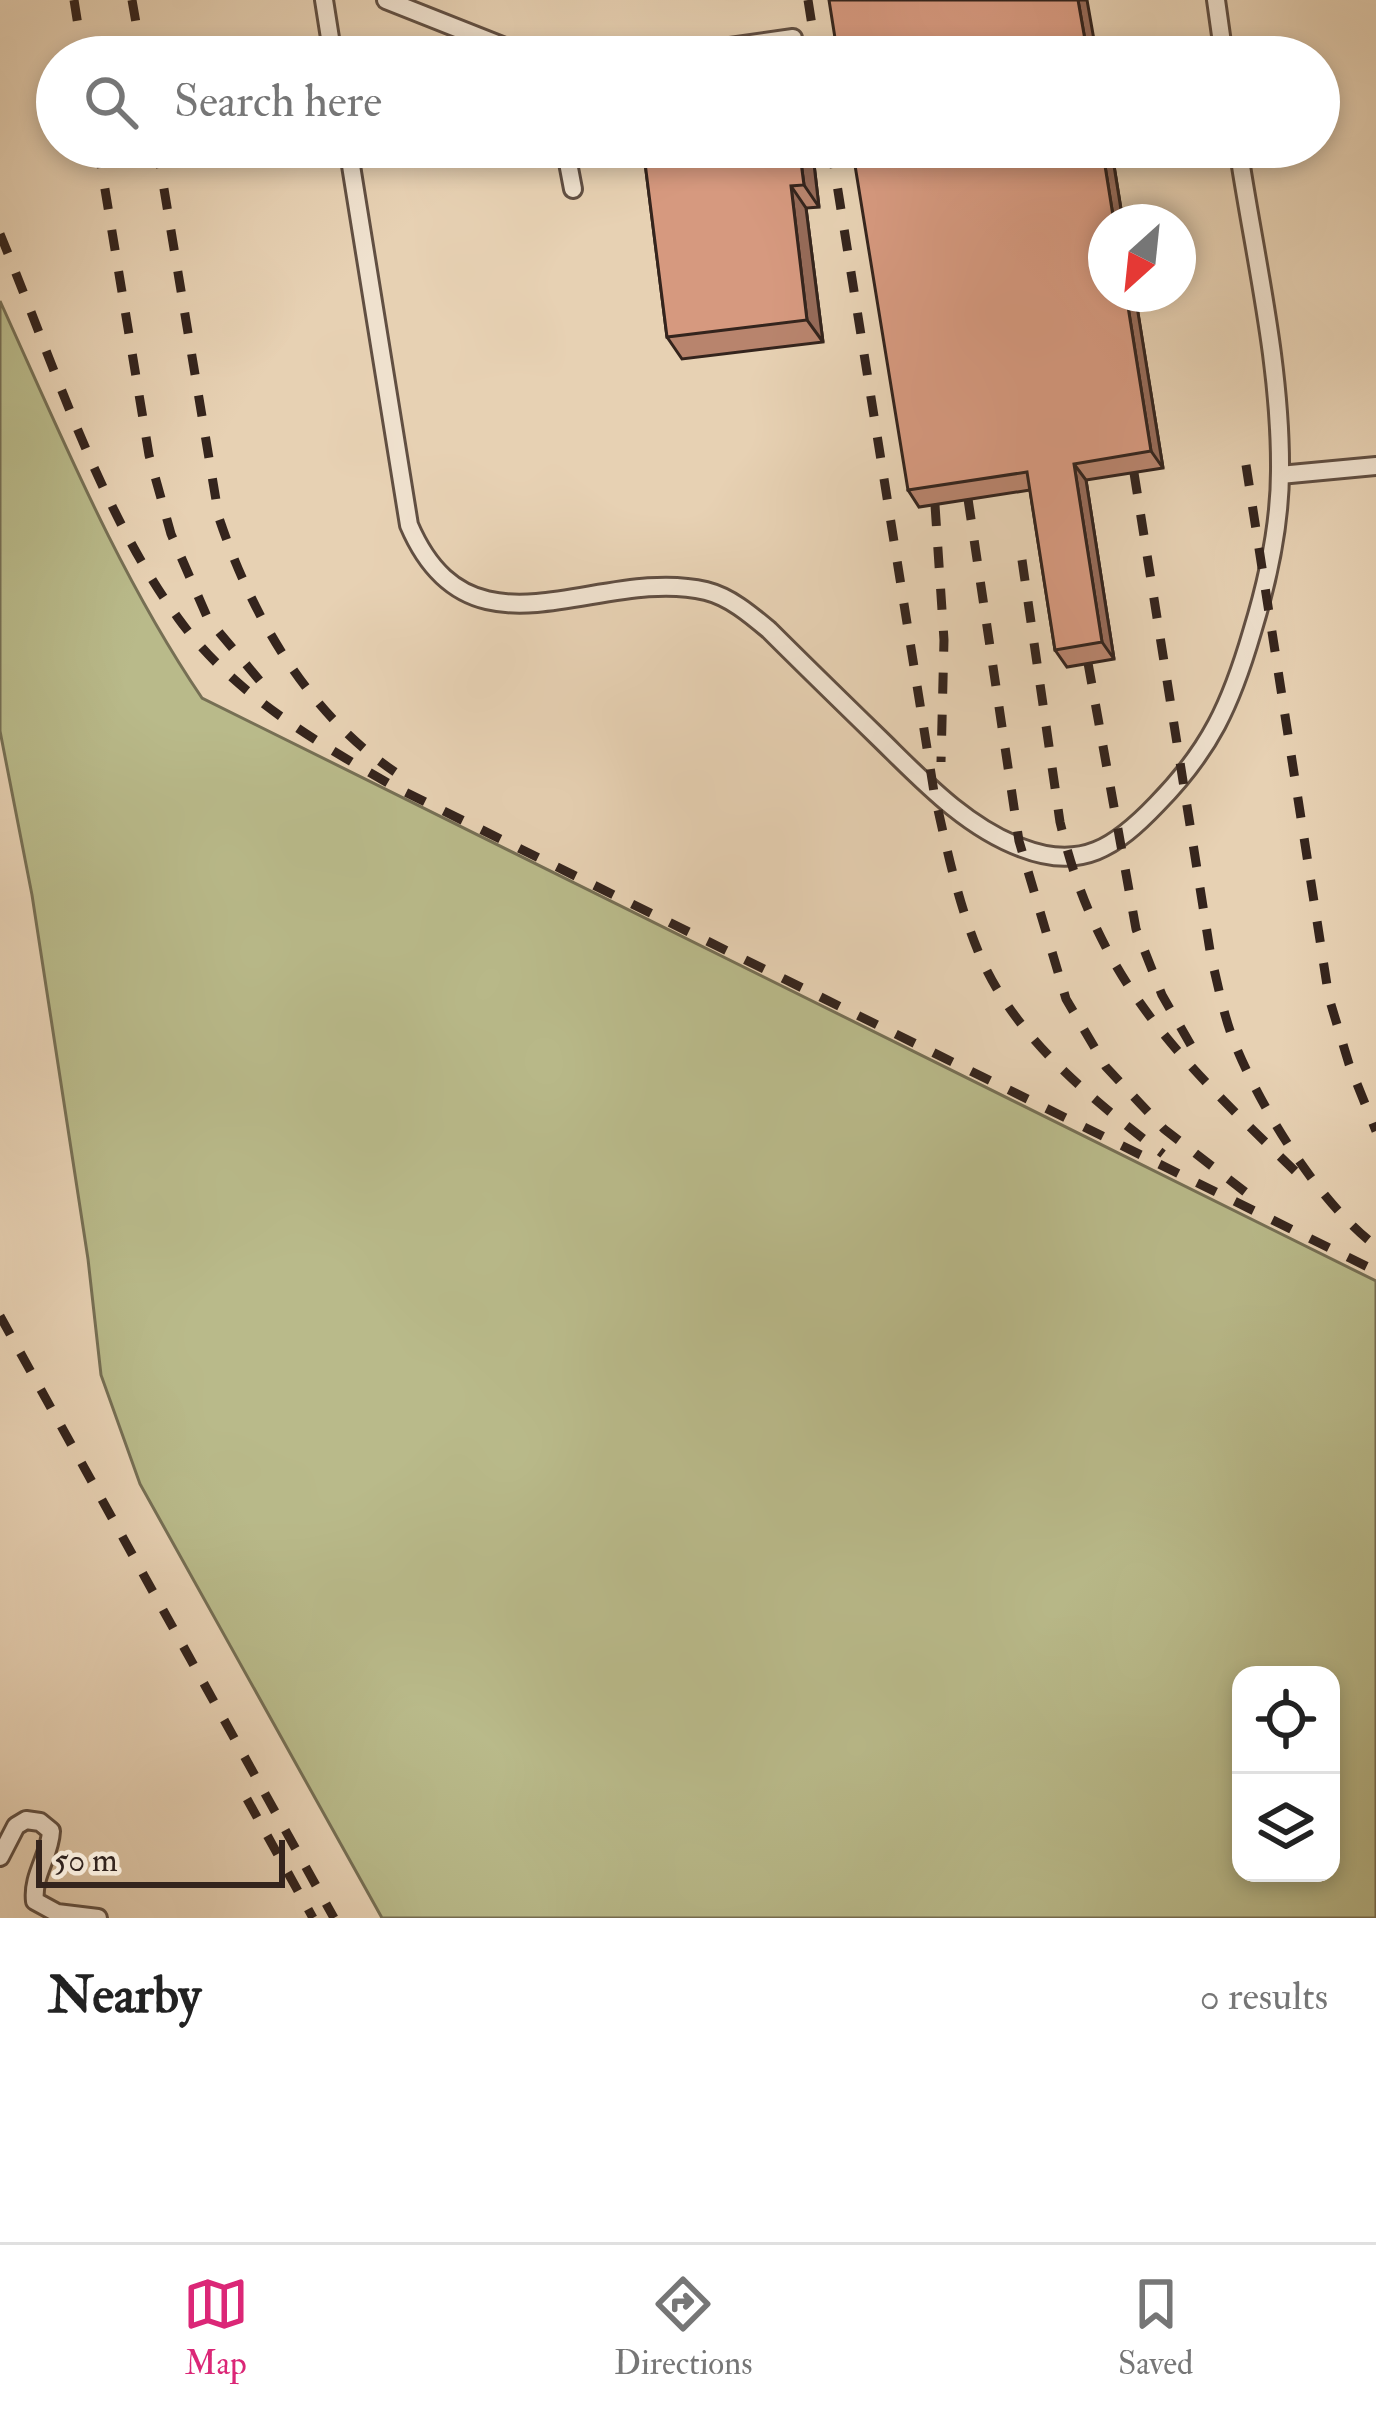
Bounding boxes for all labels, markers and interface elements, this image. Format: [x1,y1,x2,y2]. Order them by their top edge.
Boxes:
search box [36,36,1340,168]
icon: search [78,69,144,135]
text: Search here [174,74,382,130]
north arrow [1088,204,1196,312]
map controls [1232,1666,1340,1882]
button: locate [1232,1666,1340,1774]
button: layers [1232,1774,1340,1882]
scale bar [36,1834,285,1887]
text: 50 m [54,1840,118,1881]
text: Nearby [48,1964,201,2028]
text: 0 results [1200,1972,1328,2021]
tab: Map [183,2271,249,2384]
tab: Directions [614,2271,753,2384]
tab: Saved [1118,2271,1193,2384]

